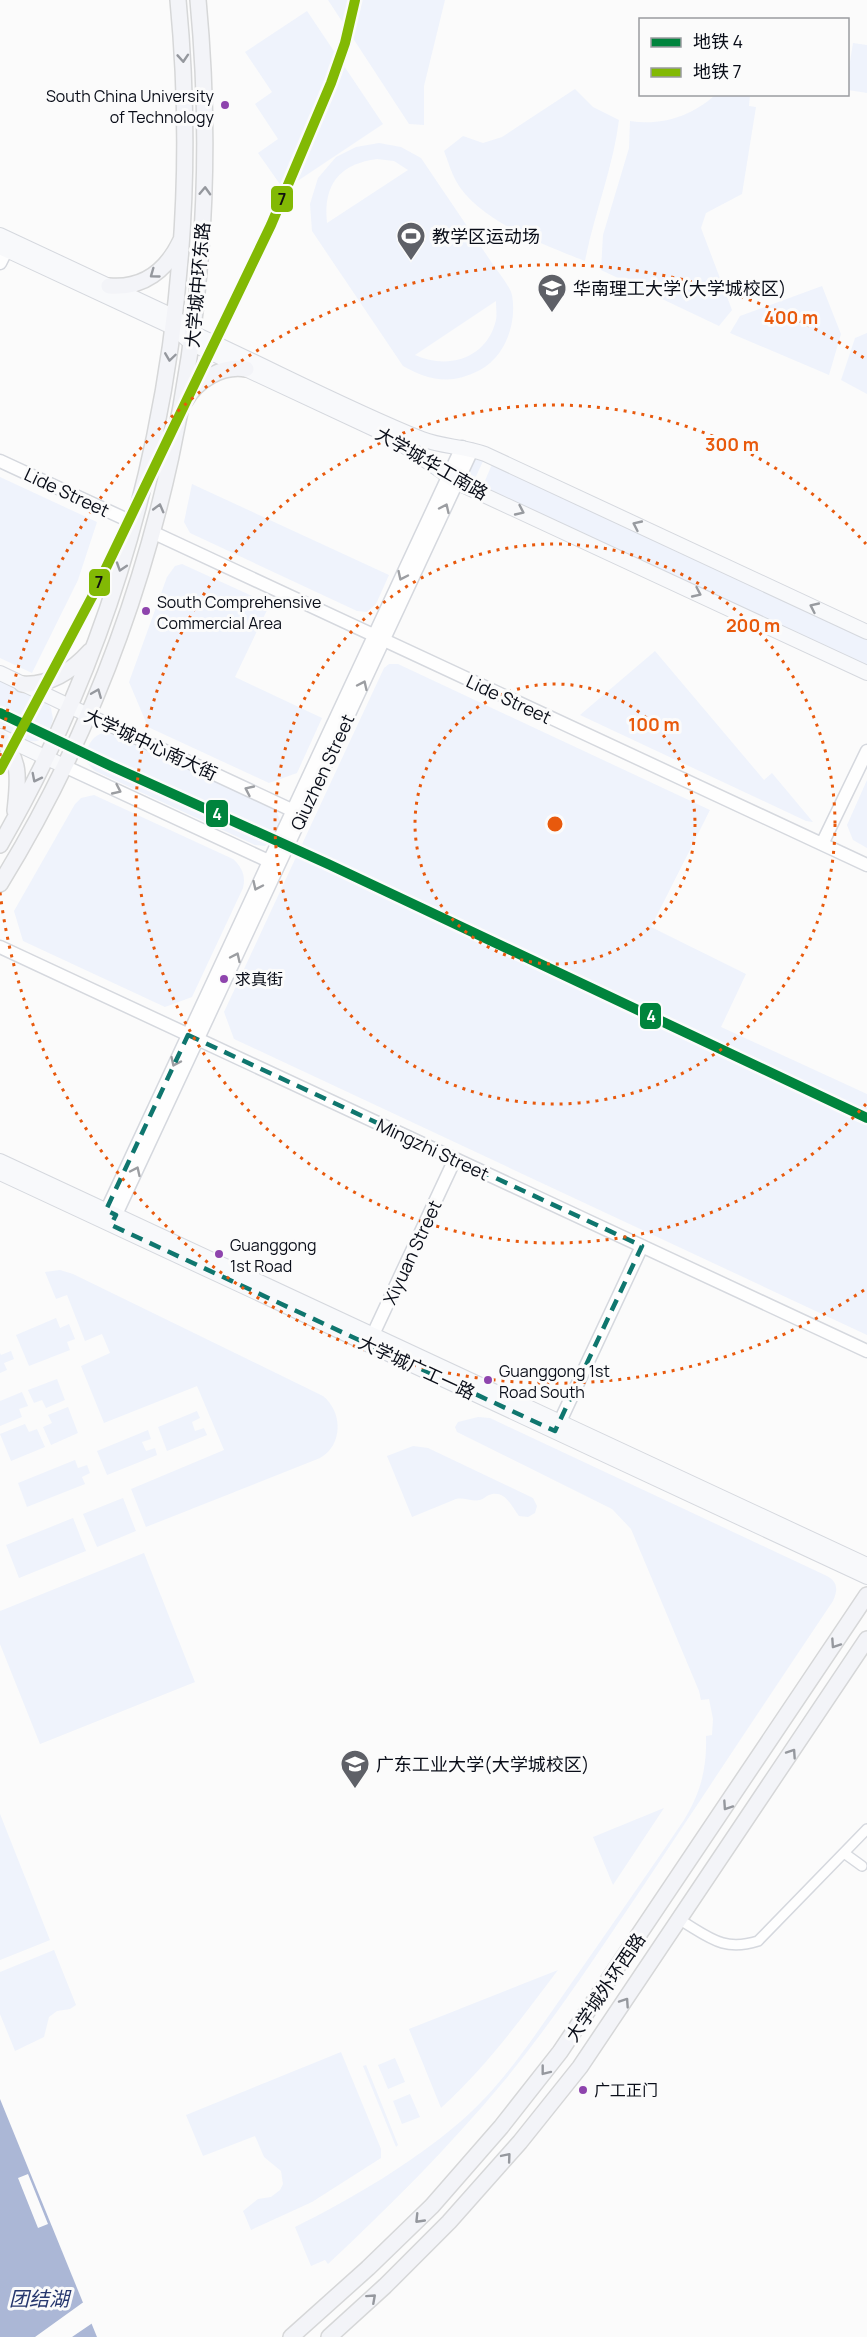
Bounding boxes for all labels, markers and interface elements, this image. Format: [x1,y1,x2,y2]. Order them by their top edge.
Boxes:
legend [639,18,849,96]
text: 地铁 4 [693,29,743,53]
one-way arrow [176,54,189,63]
text: 地铁 7 [693,59,742,83]
place label: South China University of Technology [46,85,215,128]
marker: South China University of Technology [219,99,231,111]
line badge: 7 [270,185,294,213]
one-way arrow [198,187,211,196]
text: 7 [278,188,286,210]
sports icon: 教学区运动场 [395,220,427,262]
street label: 大学城中环东路 [180,221,214,349]
place label: 教学区运动场 [432,224,540,248]
one-way arrow [149,267,160,278]
school or university icon: 华南理工大学(大学城校区) [536,272,568,314]
place label: 华南理工大学(大学城校区) [573,276,786,300]
text: 400 m [764,305,818,329]
one-way arrow [165,353,177,362]
street label: 大学城华工南路 [371,421,493,505]
text: 300 m [705,432,759,456]
street label: Lide Street [21,462,113,522]
one-way arrow [152,503,164,514]
one-way arrow [438,504,450,515]
one-way arrow [513,504,524,516]
one-way arrow [633,521,644,533]
one-way arrow [116,561,128,572]
line badge: 7 [88,568,111,597]
one-way arrow [398,569,410,580]
text: 7 [95,571,103,593]
one-way arrow [690,586,701,598]
place label: South Comprehensive Commercial Area [157,591,321,634]
one-way arrow [809,603,820,615]
marker: South Comprehensive Commercial Area [140,605,152,617]
text: 200 m [726,613,780,637]
street label: Lide Street [463,669,555,729]
one-way arrow [355,680,367,691]
one-way arrow [90,688,102,699]
street label: 大学城中心南大街 [81,703,221,785]
street label: Qiuzhen Street [285,710,359,834]
text: 100 m [628,712,680,736]
one-way arrow [32,772,43,783]
one-way arrow [111,783,122,795]
one-way arrow [245,785,256,797]
line badge: 4 [205,799,229,828]
text: 4 [212,803,222,825]
centre of rings [545,814,565,834]
one-way arrow [253,879,265,890]
one-way arrow [229,952,241,963]
place label: 求真街 [235,968,283,990]
marker: 求真街 [218,973,230,985]
line badge: 4 [639,1002,662,1030]
text: 4 [646,1005,656,1027]
one-way arrow [170,1056,182,1067]
street label: Mingzhi Street [373,1112,493,1186]
one-way arrow [128,1167,140,1178]
street label: Xiyuan Street [377,1196,447,1308]
place label: Guanggong 1st Road [230,1234,317,1277]
marker: Guanggong 1st Road [213,1248,225,1260]
street label: 大学城广工一路 [355,1329,479,1405]
place label: Guanggong 1st Road South [499,1360,610,1403]
marker: Guanggong 1st Road South [482,1374,494,1386]
one-way arrow [831,1637,842,1648]
school or university icon: 广东工业大学(大学城校区) [339,1748,371,1790]
one-way arrow [785,1748,796,1759]
place label: 广东工业大学(大学城校区) [376,1752,589,1776]
one-way arrow [723,1799,734,1810]
street label: 大学城外环西路 [560,1928,650,2046]
one-way arrow [618,1998,629,2009]
one-way arrow [542,2064,553,2075]
place label: 广工正门 [594,2079,658,2101]
marker: 广工正门 [577,2084,589,2096]
one-way arrow [500,2153,511,2164]
one-way arrow [415,2211,426,2222]
water label: 团结湖 [9,2285,72,2312]
one-way arrow [366,2294,376,2305]

